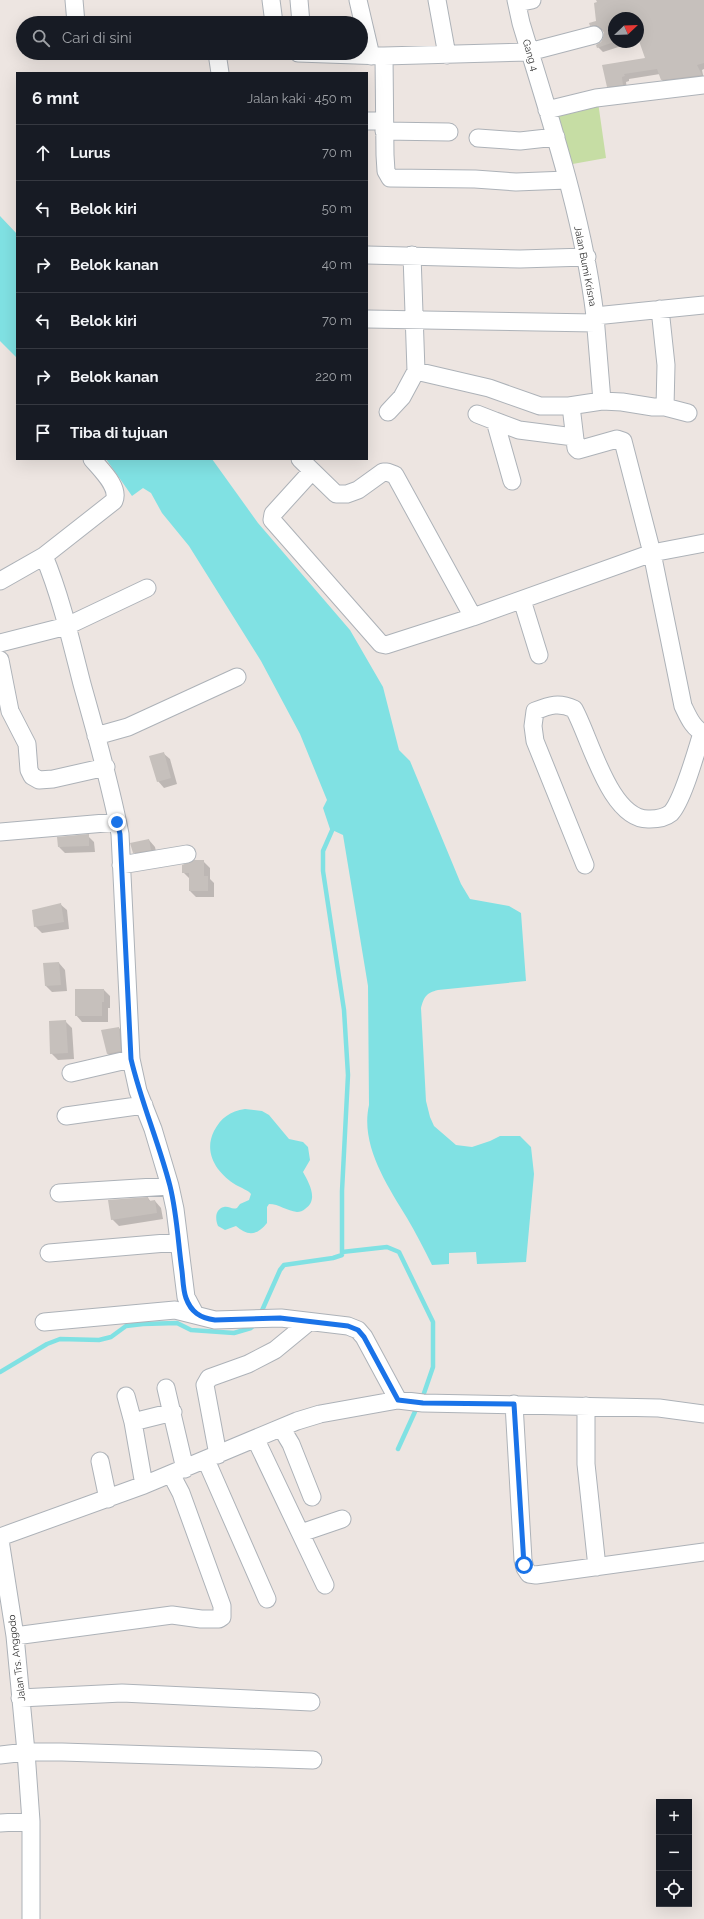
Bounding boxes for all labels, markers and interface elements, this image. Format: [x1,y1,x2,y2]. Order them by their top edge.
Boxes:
north arrow [608,12,644,48]
search box [16,16,368,60]
icon: search [30,27,52,49]
text: Cari di sini [62,29,132,47]
street label: Gang 4 [520,38,541,73]
text: 6 mnt [32,88,79,108]
text: Jalan kaki · 450 m [247,91,352,106]
icon: ahead [32,142,54,164]
text: Lurus [70,144,111,162]
text: 70 m [322,145,352,160]
icon: left [32,198,54,220]
text: Belok kiri [70,200,137,218]
text: 50 m [322,201,352,216]
street label: Jalan Bumi Krisna [572,225,599,307]
icon: right [32,254,54,276]
text: Belok kanan [70,256,159,274]
text: 40 m [322,257,352,272]
icon: left [32,310,54,332]
text: Belok kiri [70,312,137,330]
text: 70 m [322,313,352,328]
icon: right [32,366,54,388]
text: Belok kanan [70,368,159,386]
text: 220 m [315,369,352,384]
icon: arrive [32,422,54,444]
text: Tiba di tujuan [70,424,168,442]
route end [108,813,126,831]
route start [515,1556,533,1574]
street label: Jalan Trs. Anggodo [6,1614,27,1702]
map controls [656,1799,692,1907]
button: + [656,1799,692,1835]
button: − [656,1835,692,1871]
button: locate [656,1871,692,1907]

